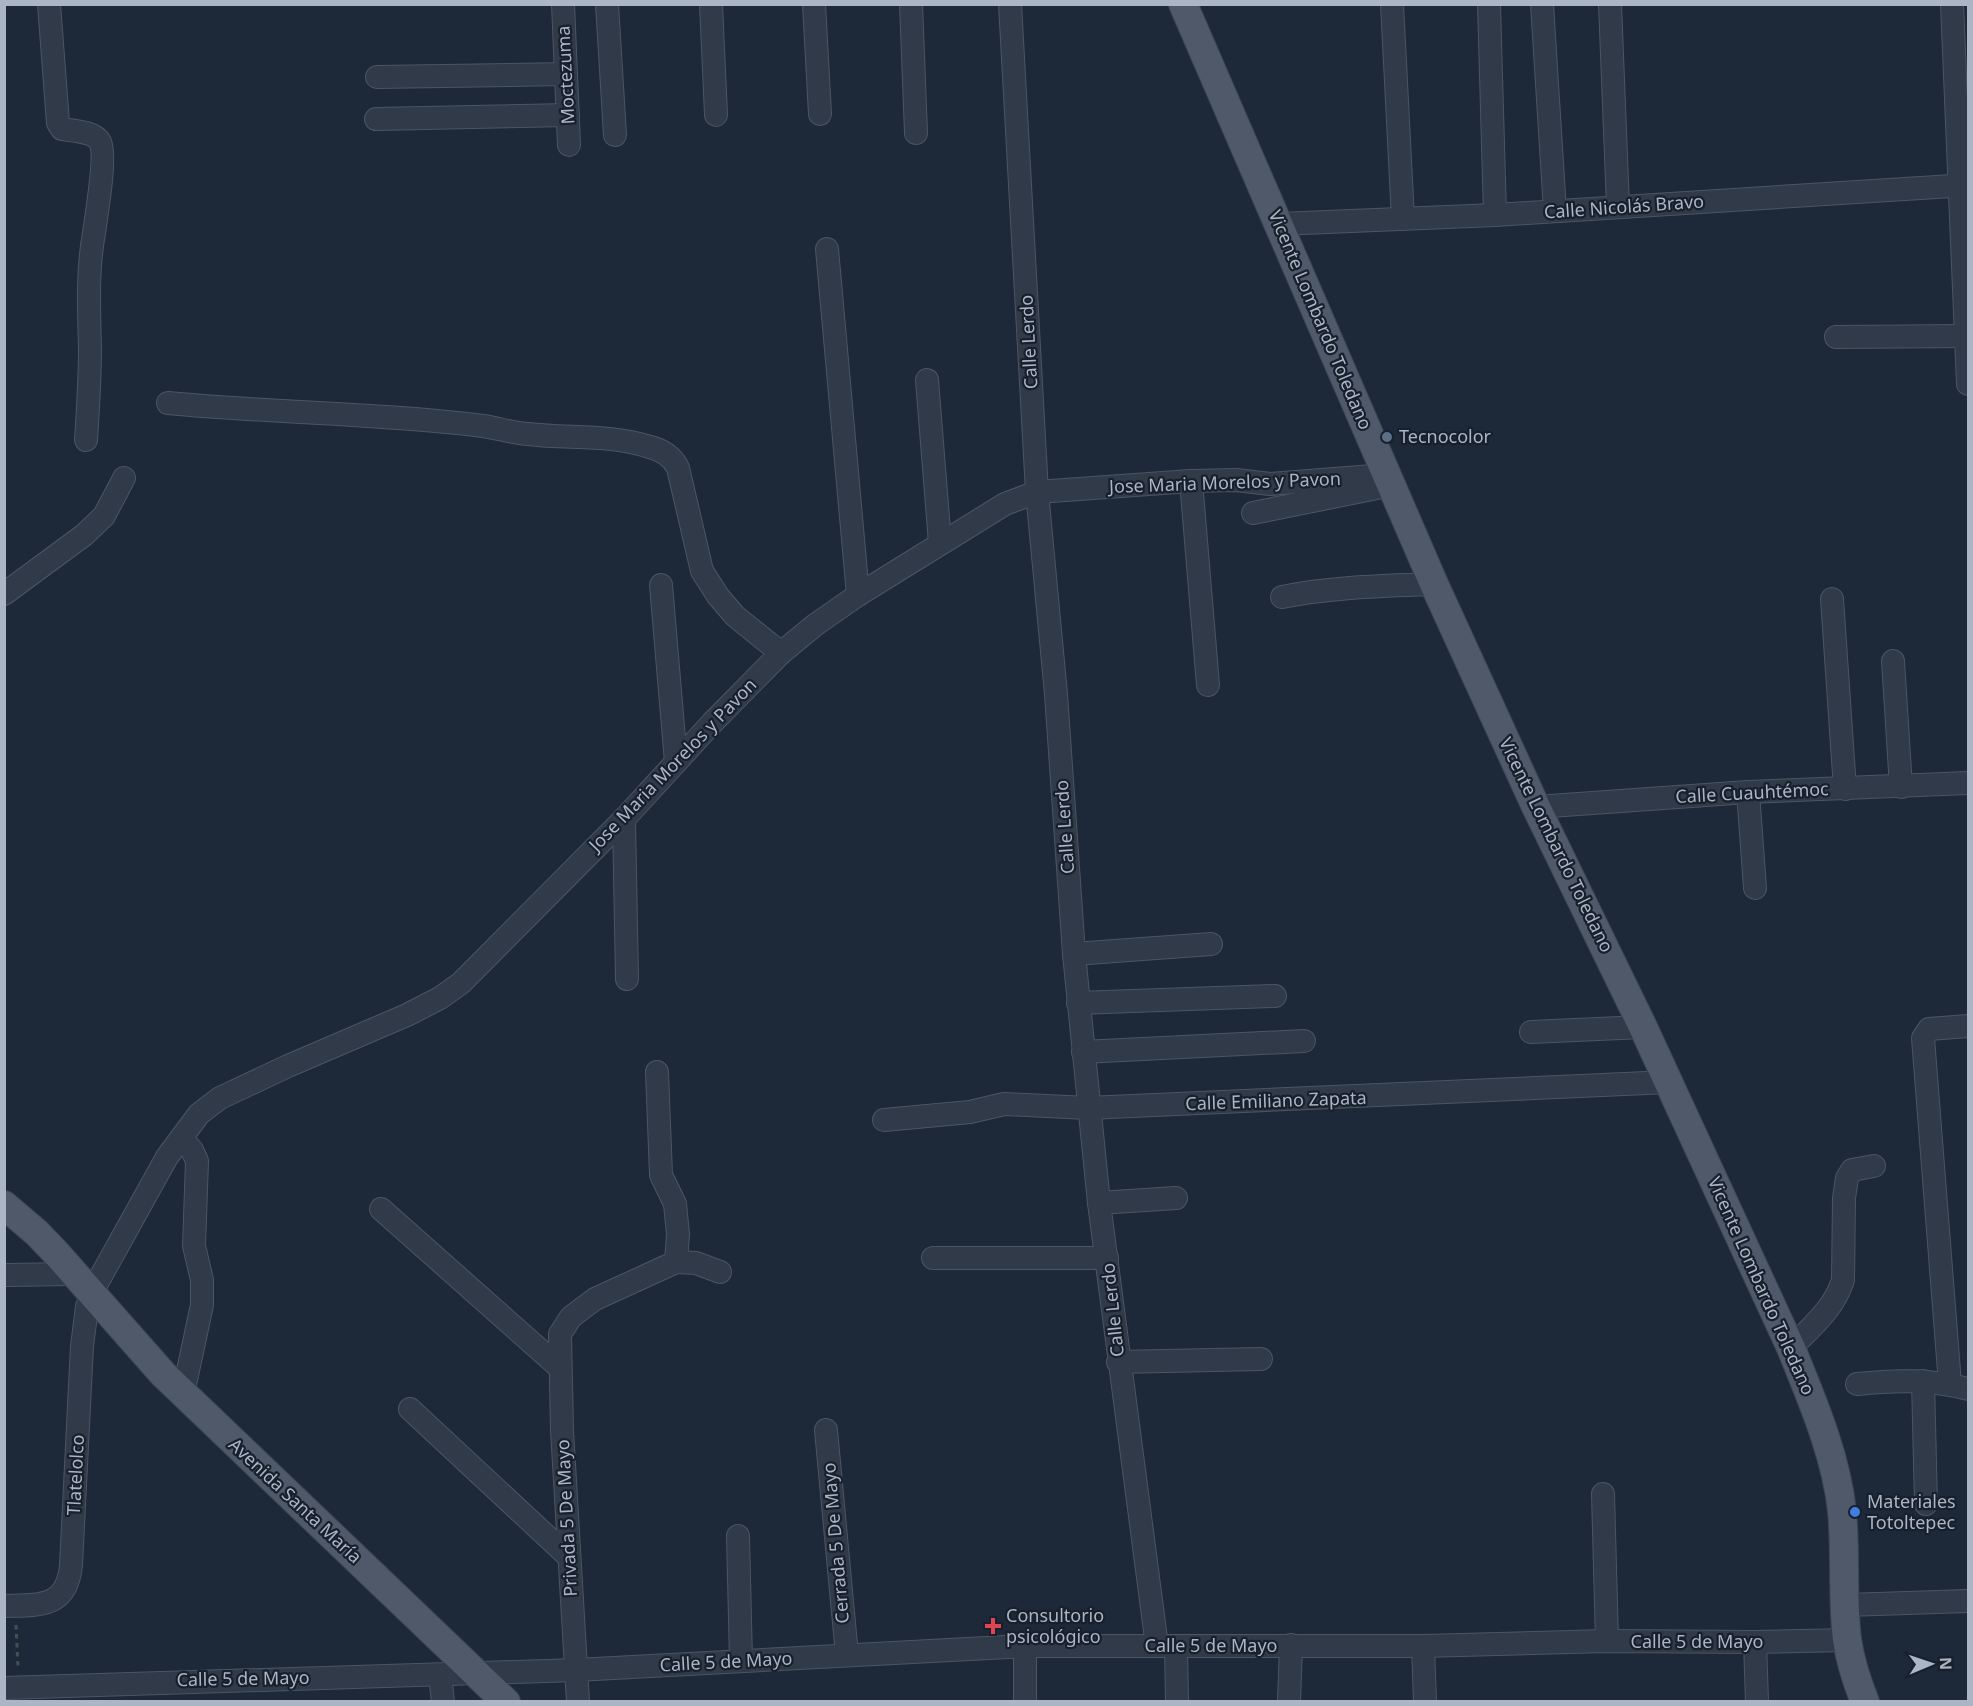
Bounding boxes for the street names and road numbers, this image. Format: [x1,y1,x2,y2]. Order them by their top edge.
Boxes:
street label: Moctezuma [550,25,580,125]
street label: Calle Nicolás Bravo [1543,188,1705,224]
street label: Vicente Lombardo Toledano [1264,206,1378,433]
street label: Calle Lerdo [1014,294,1042,390]
street label: Jose Maria Morelos y Pavon [1107,466,1341,498]
street label: Jose Maria Morelos y Pavon [582,673,761,857]
street label: Vicente Lombardo Toledano [1494,733,1619,956]
street label: Calle Cuauhtémoc [1675,776,1830,808]
street label: Calle Lerdo [1049,779,1079,875]
street label: Calle Emiliano Zapata [1185,1085,1367,1115]
street label: Vicente Lombardo Toledano [1703,1173,1821,1398]
street label: Calle Lerdo [1095,1262,1129,1358]
street label: Avenida Santa María [224,1432,367,1568]
street label: Tlatelolco [61,1434,89,1516]
street label: Privada 5 De Mayo [550,1439,582,1597]
street label: Cerrada 5 De Mayo [816,1462,854,1625]
street label: Calle 5 de Mayo [1631,1629,1763,1653]
street label: Calle 5 de Mayo [1145,1633,1277,1657]
street label: Calle 5 de Mayo [659,1646,793,1676]
street label: Calle 5 de Mayo [176,1665,310,1691]

